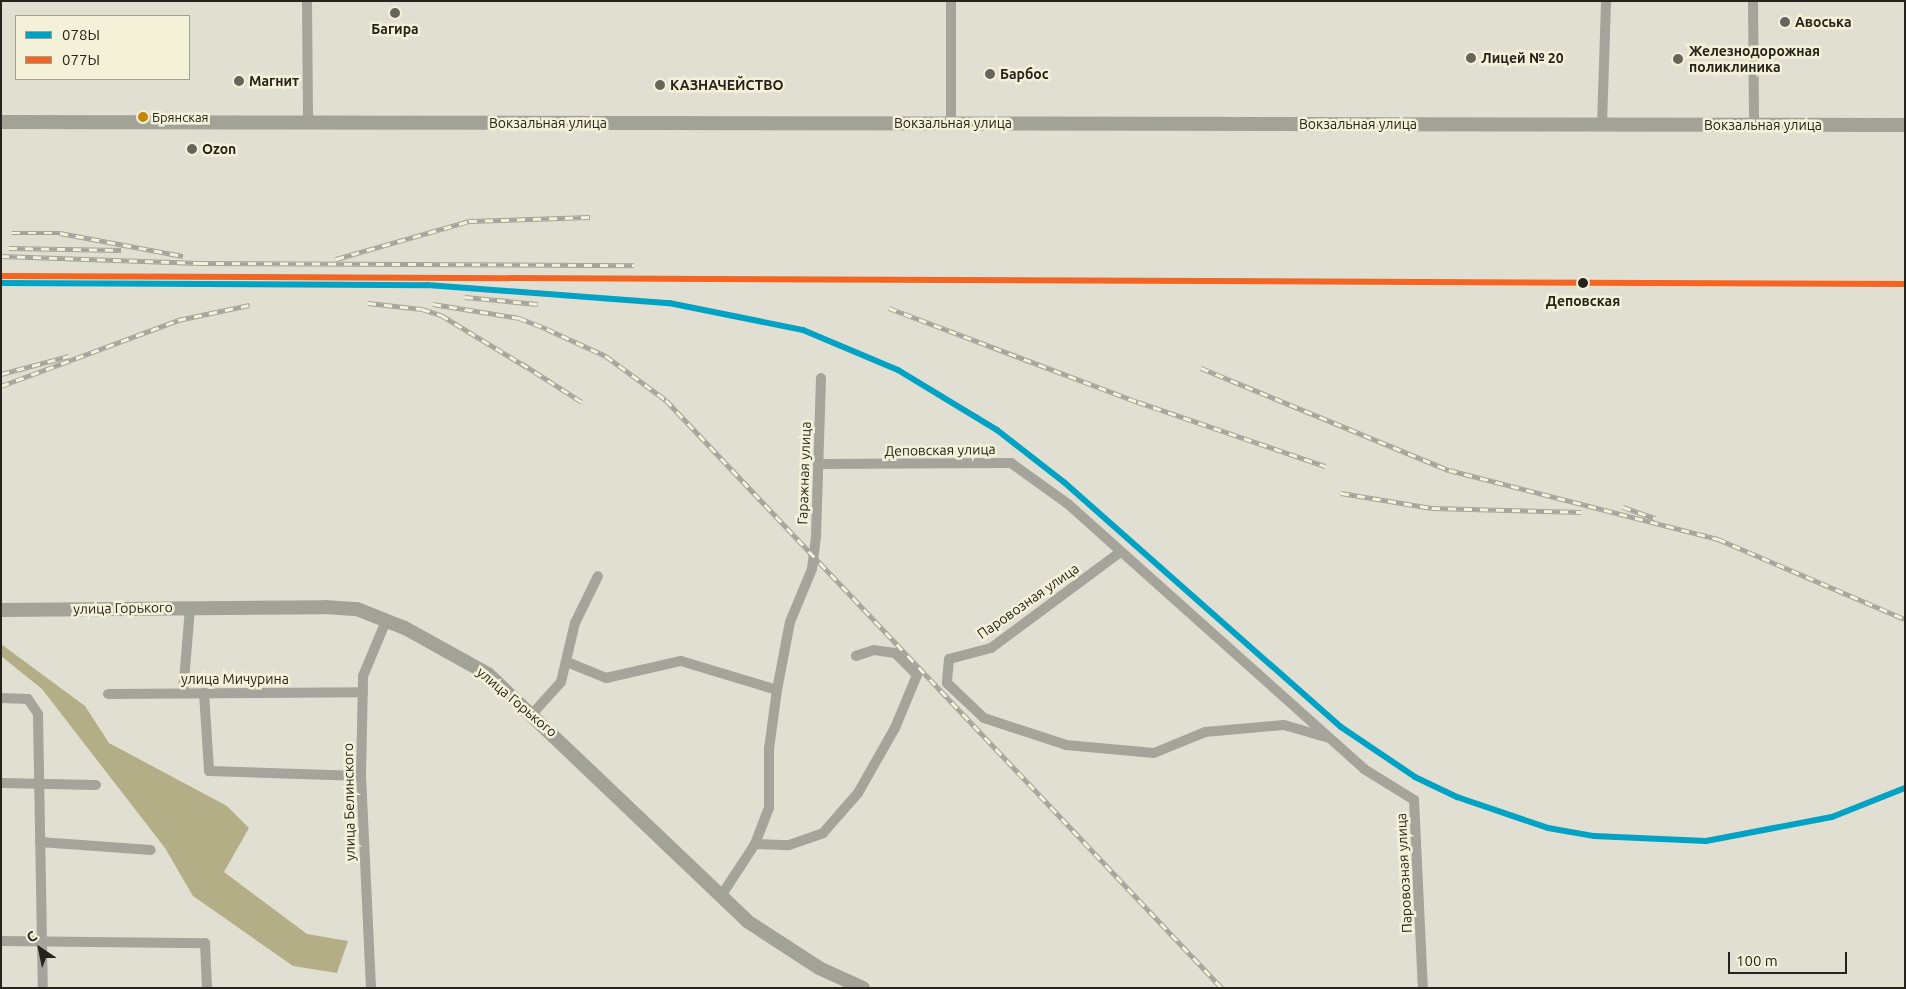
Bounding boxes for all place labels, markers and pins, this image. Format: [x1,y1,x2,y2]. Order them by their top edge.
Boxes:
marker: Багира [389,7,401,19]
place label: Авоська [1795,14,1852,30]
marker: Авоська [1779,16,1791,28]
place label: Багира [371,21,419,37]
place label: Железнодорожная поликлиника [1689,43,1820,75]
place label: Лицей № 20 [1481,50,1564,66]
marker: Лицей № 20 [1465,52,1477,64]
marker: Железнодорожная поликлиника [1671,52,1685,66]
place label: Барбос [1000,66,1049,82]
marker: Барбос [984,68,996,80]
place label: Магнит [249,73,299,89]
marker: Магнит [233,75,245,87]
place label: КАЗНАЧЕЙСТВО [670,77,783,93]
marker: КАЗНАЧЕЙСТВО [654,79,666,91]
place label: Брянская [152,109,209,125]
marker: Брянская [138,112,148,122]
place label: Ozon [202,141,236,157]
marker: Ozon [186,143,198,155]
marker: Деповская [1575,275,1591,291]
place label: Деповская [1546,293,1620,309]

